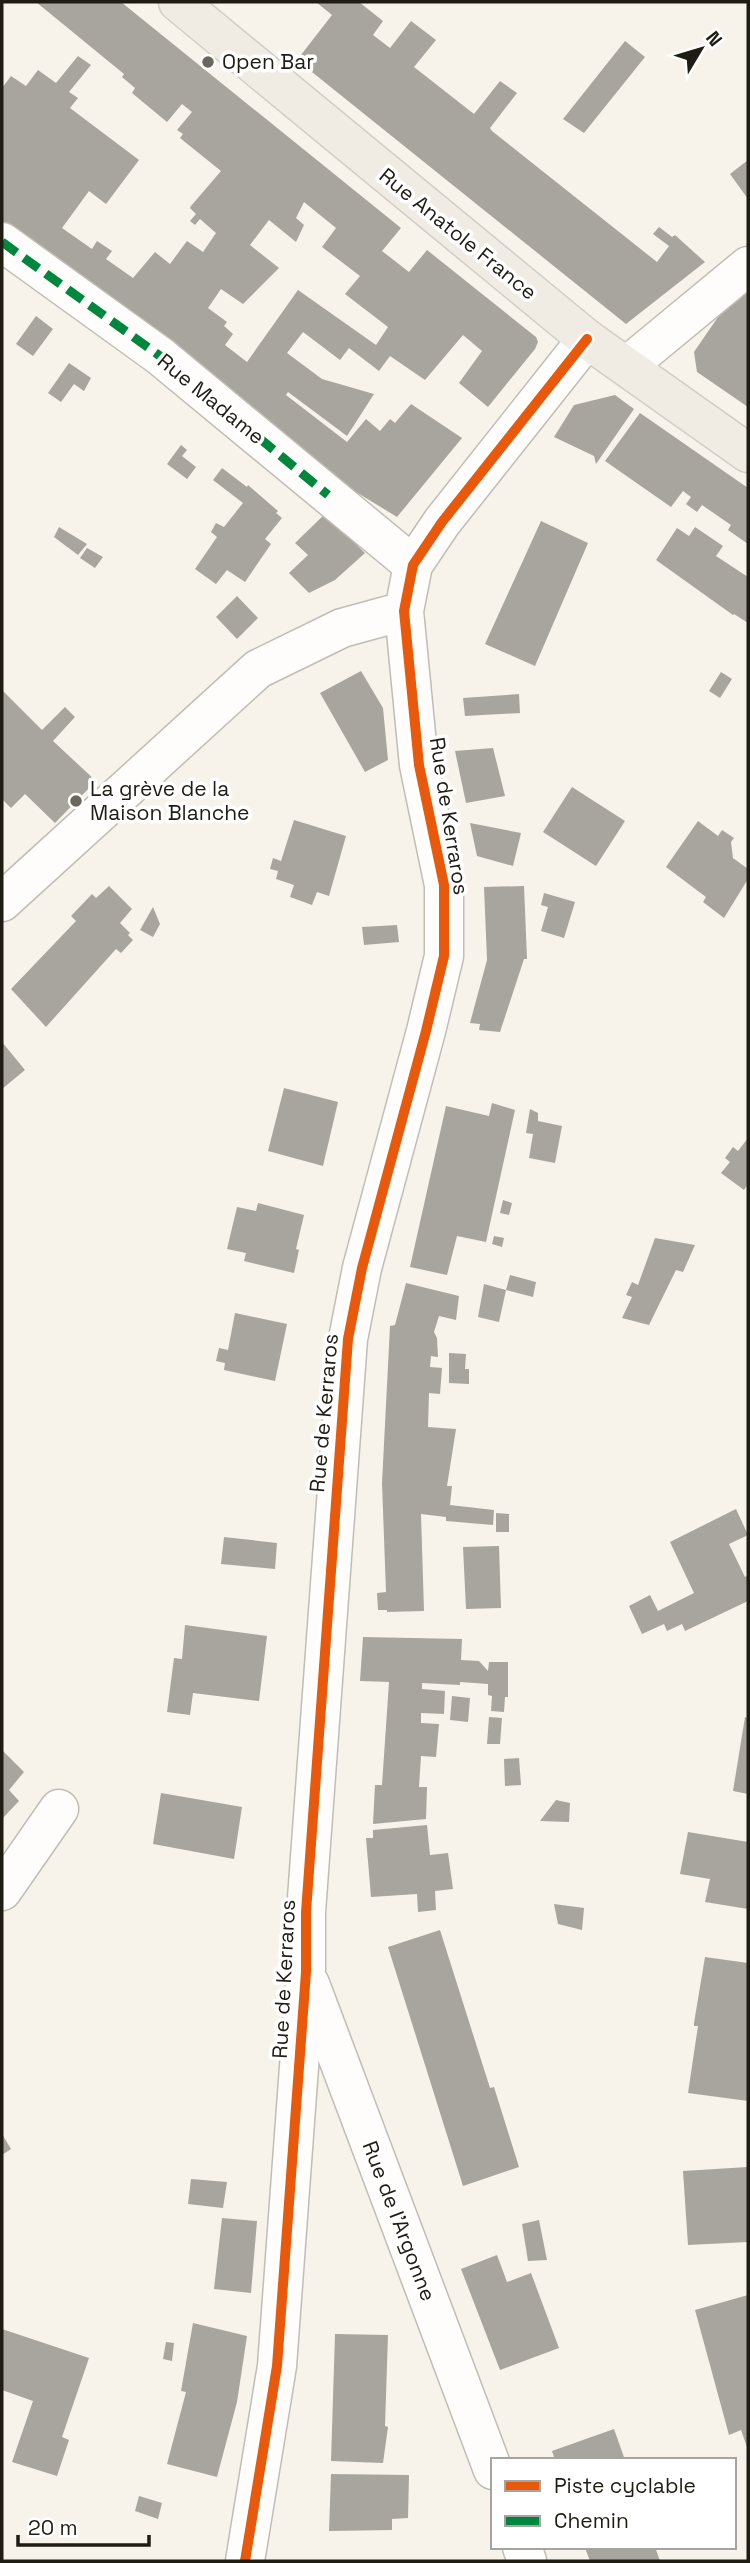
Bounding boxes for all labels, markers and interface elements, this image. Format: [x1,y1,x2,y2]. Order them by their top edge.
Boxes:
north arrow [666,14,736,84]
text: N [700,26,728,52]
place label: Open Bar [222,48,314,75]
marker: Open Bar [200,54,216,70]
street label: Rue Anatole France [374,162,543,306]
street label: Rue Madame [152,347,270,450]
street label: Rue de Kerraros [424,735,475,897]
place label: La grève de la Maison Blanche [90,775,250,826]
marker: La grève de la Maison Blanche [68,793,84,809]
street label: Rue de Kerraros [303,1332,344,1493]
street label: Rue de Kerraros [266,1899,301,2059]
street label: Rue de l'Argonne [357,2137,442,2305]
legend [491,2458,736,2549]
text: Piste cyclable [554,2472,696,2499]
scale bar [18,2504,149,2548]
text: Chemin [554,2507,629,2534]
text: 20 m [28,2514,78,2541]

